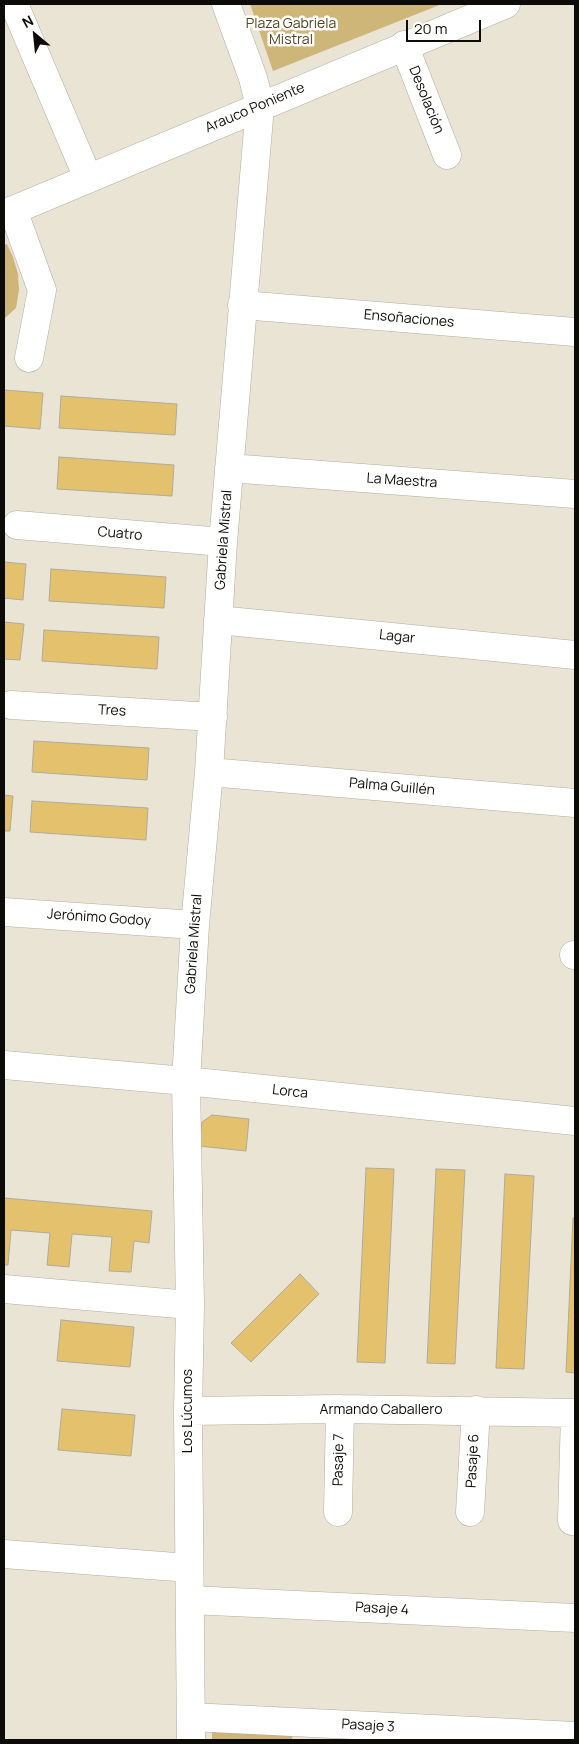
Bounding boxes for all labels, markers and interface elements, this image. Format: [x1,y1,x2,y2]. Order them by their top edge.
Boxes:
north arrow [10,10,60,60]
scale bar [409,10,484,42]
text: N [19,11,37,32]
park label: Plaza Gabriela Mistral [246,16,336,48]
text: 20 m [414,18,447,39]
street label: Desolación [405,64,447,136]
street label: Arauco Poniente [203,79,307,137]
street label: Ensoñaciones [363,307,455,331]
street label: La Maestra [366,470,438,492]
street label: Gabriela Mistral [212,489,236,591]
street label: Cuatro [97,524,143,544]
street label: Lagar [378,627,416,647]
street label: Tres [98,702,126,720]
street label: Palma Guillén [348,775,436,799]
street label: Gabriela Mistral [182,893,206,995]
street label: Jerónimo Godoy [46,906,152,930]
street label: Lorca [271,1082,309,1102]
street label: Los Lúcumos [180,1369,196,1453]
street label: Armando Caballero [320,1402,442,1418]
street label: Pasaje 6 [463,1433,483,1489]
street label: Pasaje 7 [330,1434,348,1486]
street label: Pasaje 4 [355,1599,409,1619]
street label: Pasaje 3 [341,1716,395,1736]

